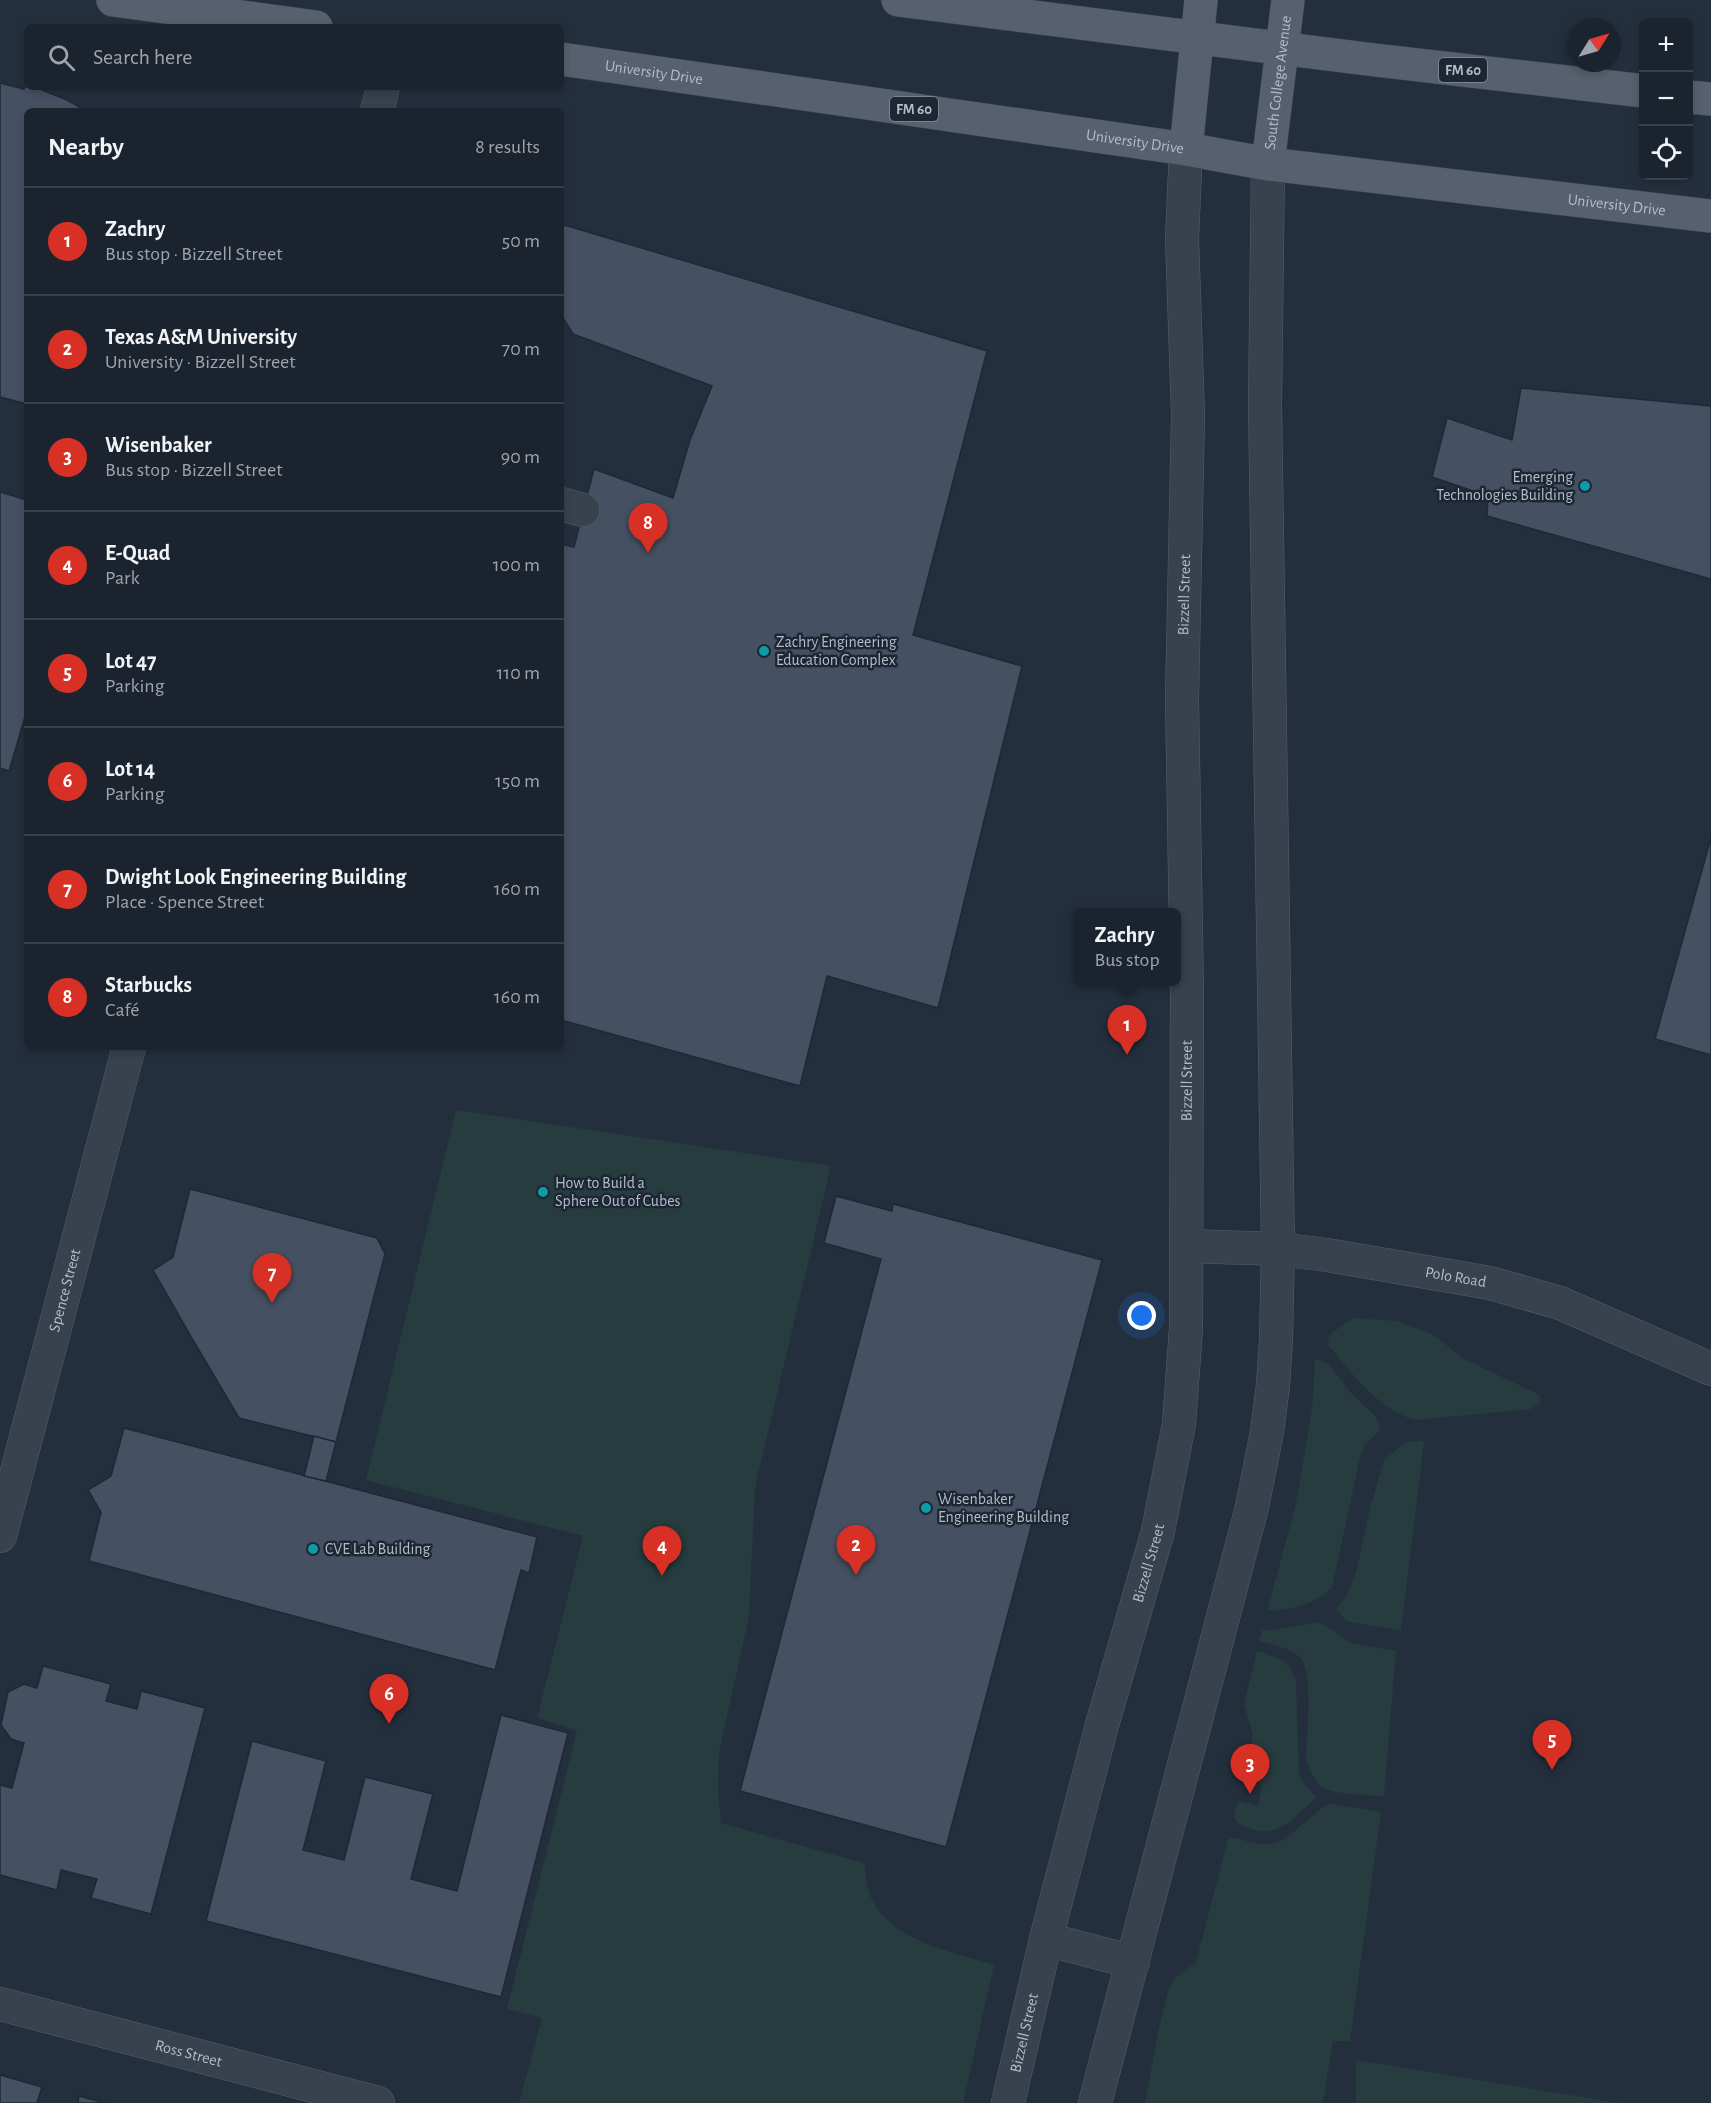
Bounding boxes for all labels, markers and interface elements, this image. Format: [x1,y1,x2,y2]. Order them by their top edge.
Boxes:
street label: South College Avenue [1262,15,1294,151]
north arrow [1567,18,1621,72]
map controls [1639,18,1693,180]
button: + [1639,18,1693,72]
search box [24,24,564,90]
icon: search [45,41,78,74]
text: Search here [93,46,192,68]
street label: University Drive [604,57,704,87]
road number: FM 60 [1439,58,1487,82]
button: − [1639,72,1693,126]
road number: FM 60 [890,97,938,121]
button: locate [1639,126,1693,180]
street label: University Drive [1085,127,1185,157]
text: Nearby [48,134,124,160]
text: 8 results [475,137,540,157]
street label: University Drive [1567,191,1667,219]
text: Zachry [105,218,165,240]
text: 1 [64,231,71,251]
text: 50 m [502,231,540,251]
text: Bus stop · Bizzell Street [105,244,283,264]
text: Texas A&M University [105,326,297,348]
text: 2 [63,339,72,359]
text: 70 m [502,339,540,359]
text: University · Bizzell Street [105,352,296,372]
text: Wisenbaker [105,434,212,456]
text: 3 [63,447,72,467]
text: 90 m [501,447,540,467]
text: Bus stop · Bizzell Street [105,460,283,480]
place label: Emerging Technologies Building [1436,469,1573,503]
marker: Emerging Technologies Building [1578,479,1592,493]
pin: 8 [628,504,668,553]
text: E-Quad [105,542,170,564]
street label: Bizzell Street [1175,554,1193,636]
text: 4 [62,555,73,575]
text: 100 m [493,555,540,575]
text: Park [105,568,140,588]
place label: Zachry Engineering Education Complex [776,634,897,668]
marker: Zachry Engineering Education Complex [757,644,771,658]
text: Lot 47 [105,650,157,672]
text: 5 [63,663,72,683]
text: 110 m [496,663,540,683]
text: Parking [105,676,164,696]
text: Lot 14 [105,758,155,780]
text: 6 [63,771,72,791]
text: 150 m [495,771,540,791]
text: Parking [105,784,164,804]
text: Dwight Look Engineering Building [105,866,406,888]
text: 7 [63,879,72,899]
text: 160 m [494,879,540,899]
text: Place · Spence Street [105,892,264,912]
popup [1073,908,1181,986]
text: Zachry [1094,924,1155,946]
text: Bus stop [1094,950,1160,970]
text: Starbucks [105,974,192,996]
text: 8 [63,987,72,1007]
text: 160 m [494,987,540,1007]
text: Café [105,1000,139,1020]
pin: 1 [1108,1006,1146,1055]
street label: Bizzell Street [1179,1040,1195,1121]
place label: How to Build a Sphere Out of Cubes [555,1175,681,1209]
marker: How to Build a Sphere Out of Cubes [536,1185,550,1199]
street label: Spence Street [46,1247,83,1334]
pin: 7 [252,1254,292,1303]
street label: Polo Road [1424,1264,1488,1290]
your location [1127,1301,1156,1330]
place label: Wisenbaker Engineering Building [938,1491,1069,1525]
marker: Wisenbaker Engineering Building [919,1501,933,1515]
street label: Bizzell Street [1130,1523,1167,1604]
pin: 4 [642,1526,682,1576]
pin: 2 [836,1526,876,1575]
place label: CVE Lab Building [325,1541,431,1557]
marker: CVE Lab Building [306,1542,320,1556]
pin: 6 [370,1674,408,1724]
pin: 5 [1532,1720,1572,1770]
pin: 3 [1230,1744,1270,1794]
street label: Bizzell Street [1007,1992,1041,2074]
street label: Ross Street [154,2037,224,2070]

